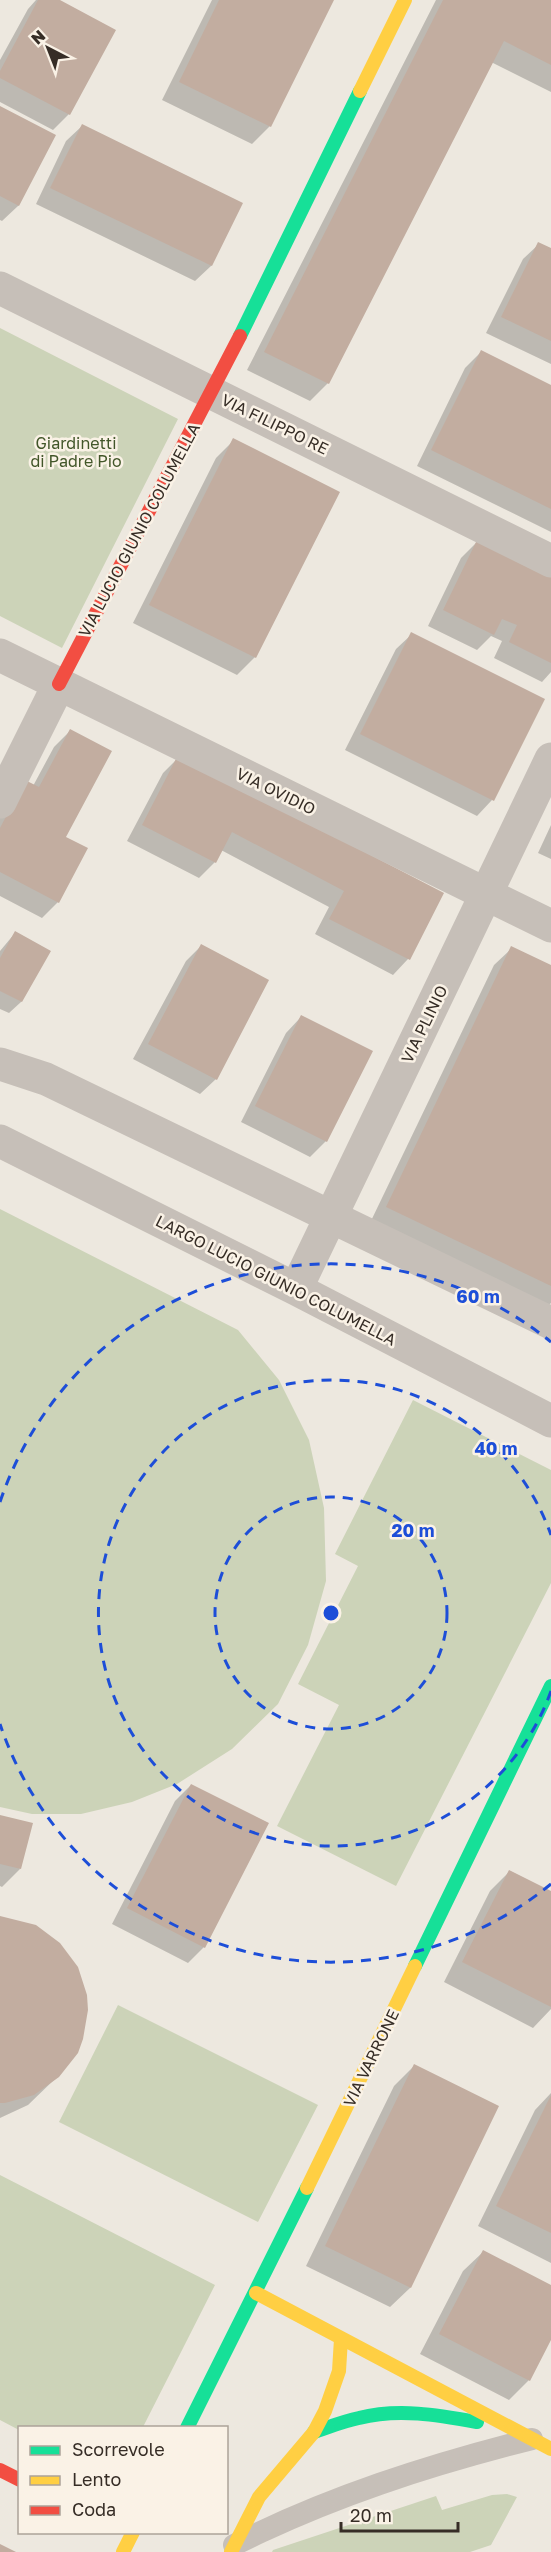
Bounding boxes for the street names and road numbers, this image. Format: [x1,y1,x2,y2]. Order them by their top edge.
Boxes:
street label: VIA FILIPPO RE [218,389,332,459]
street label: VIA LUCIO GIUNIO COLUMELLA [74,419,204,640]
street label: VIA OVIDIO [233,763,319,819]
street label: VIA PLINIO [397,982,451,1066]
street label: LARGO LUCIO GIUNIO COLUMELLA [152,1210,400,1350]
street label: VIA VARRONE [339,2006,403,2110]

